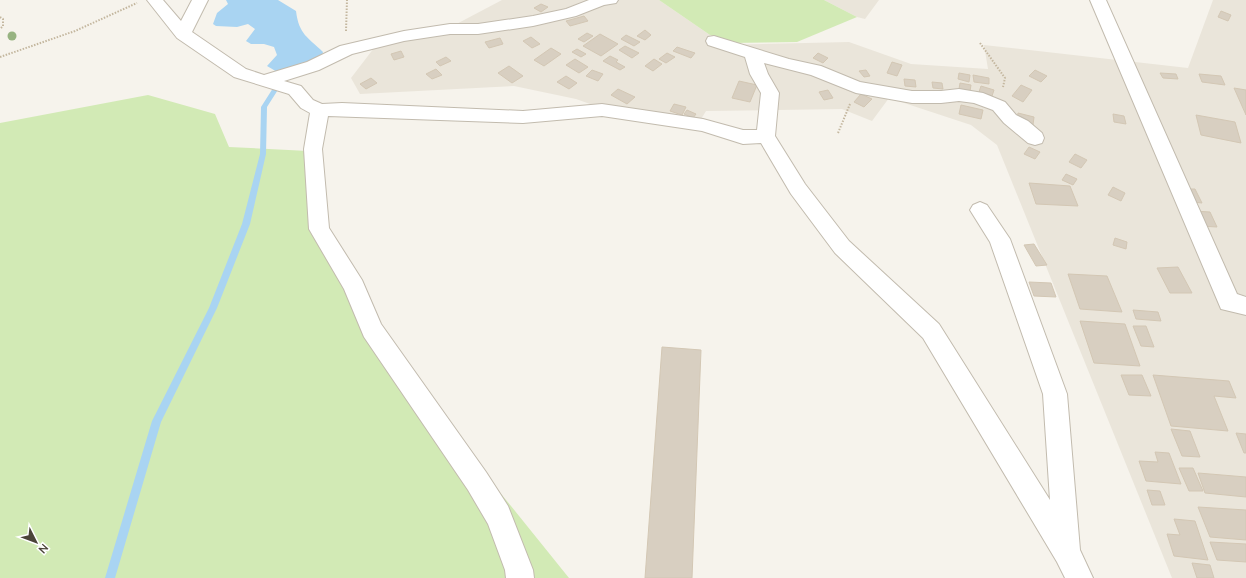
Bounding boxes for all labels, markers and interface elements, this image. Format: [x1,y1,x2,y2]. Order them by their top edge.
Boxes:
north arrow [16,522,56,562]
text: N [35,540,51,556]

